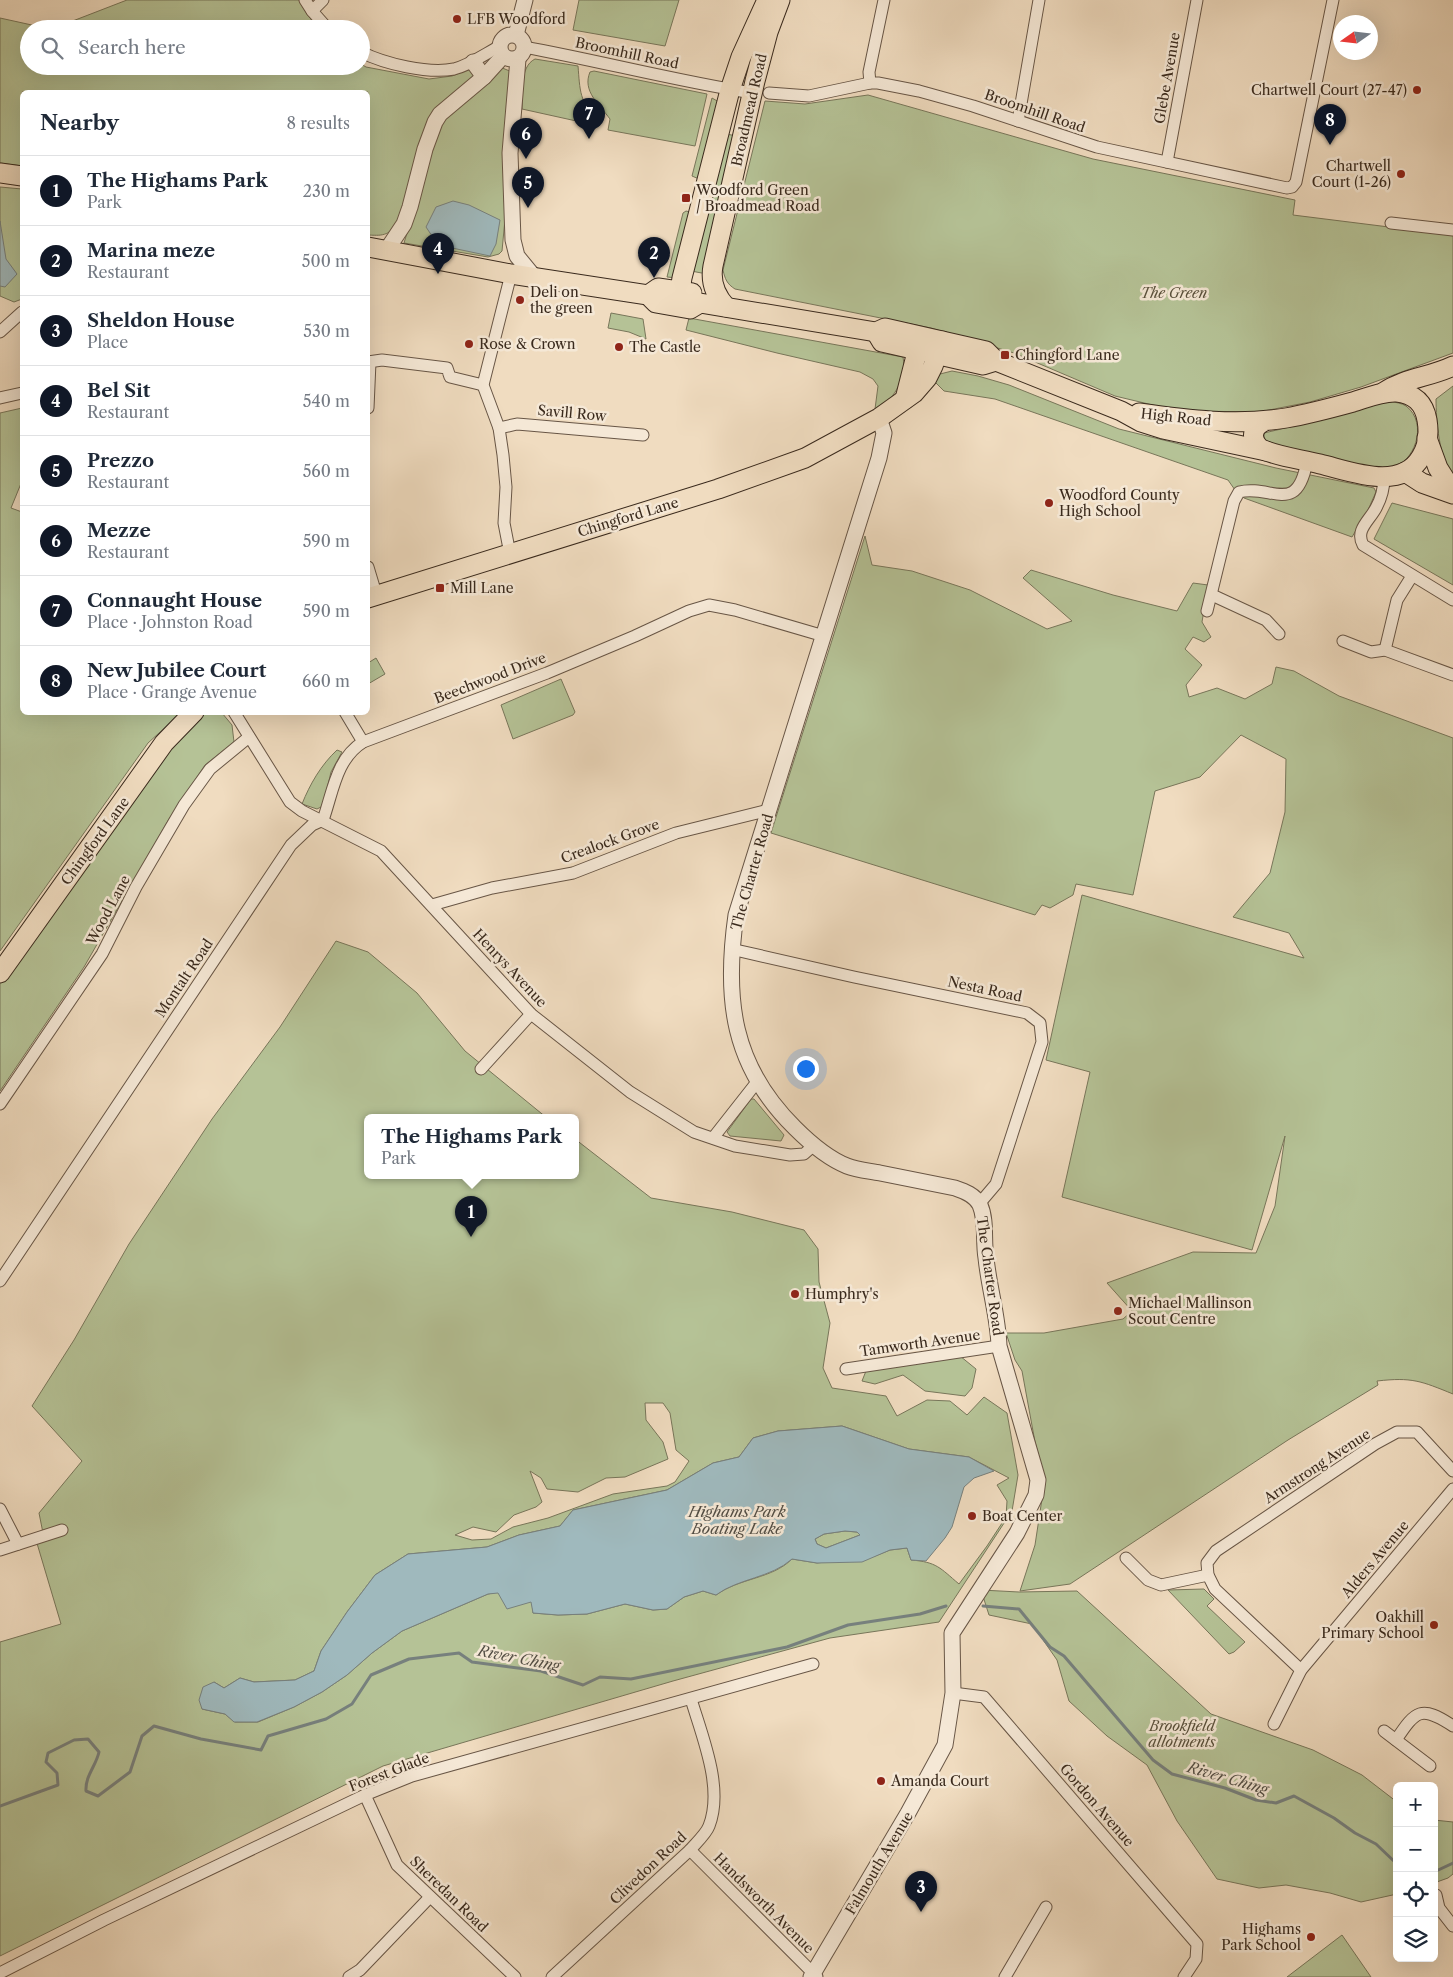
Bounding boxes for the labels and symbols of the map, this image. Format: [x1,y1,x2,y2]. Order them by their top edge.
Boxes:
place label: LFB Woodford [467,10,566,28]
marker: LFB Woodford [451,13,463,25]
north arrow [1333,15,1378,60]
street label: Glebe Avenue [1150,31,1184,125]
street label: Broomhill Road [574,33,681,73]
street label: Broadmead Road [727,51,771,168]
place label: Chartwell Court (27-47) [1251,81,1407,99]
marker: Chartwell Court (27-47) [1411,84,1423,96]
street label: Broomhill Road [982,85,1088,137]
pin: 7 [573,98,605,139]
pin: 8 [1314,104,1346,145]
pin: 6 [510,118,542,159]
place label: Chartwell Court (1-26) [1312,157,1391,191]
pin: 5 [512,167,544,208]
marker: Chartwell Court (1-26) [1395,168,1407,180]
place label: Woodford Green / Broadmead Road [695,181,820,215]
marker: Woodford Green / Broadmead Road [680,192,692,204]
pin: 4 [422,233,454,274]
pin: 2 [638,237,670,278]
place label: Deli on the green [530,283,593,317]
park label: The Green [1141,284,1207,302]
marker: Deli on the green [514,294,526,306]
place label: Rose & Crown [479,335,576,353]
marker: Rose & Crown [463,338,475,350]
place label: The Castle [629,338,701,356]
marker: The Castle [613,341,625,353]
place label: Chingford Lane [1015,346,1120,364]
marker: Chingford Lane [999,349,1011,361]
street label: Savill Row [537,401,608,425]
street label: High Road [1140,404,1213,430]
place label: Woodford County High School [1058,486,1180,520]
street label: Chingford Lane [575,493,681,541]
marker: Woodford County High School [1043,497,1055,509]
place label: Mill Lane [450,579,514,597]
marker: Mill Lane [434,582,446,594]
street label: Beechwood Drive [432,648,549,708]
street label: Chingford Lane [57,793,133,889]
street label: The Charter Road [727,811,777,932]
street label: Crealock Grove [558,815,662,867]
street label: Wood Lane [82,872,134,949]
street label: Henrys Avenue [469,925,551,1011]
street label: Montalt Road [151,935,217,1021]
street label: Nesta Road [946,972,1024,1006]
your location [793,1056,819,1082]
pin: 1 [455,1196,487,1237]
street label: The Charter Road [973,1215,1007,1337]
place label: Humphry's [805,1285,879,1303]
marker: Humphry's [789,1288,801,1300]
place label: Michael Mallinson Scout Centre [1128,1294,1252,1328]
marker: Michael Mallinson Scout Centre [1112,1305,1124,1317]
street label: Tamworth Avenue [859,1326,982,1360]
street label: Armstrong Avenue [1259,1425,1374,1508]
water label: Highams Park Boating Lake [687,1502,786,1538]
place label: Boat Center [982,1507,1063,1525]
marker: Boat Center [966,1510,978,1522]
street label: Alders Avenue [1337,1516,1413,1602]
place label: Oakhill Primary School [1321,1608,1424,1642]
marker: Oakhill Primary School [1428,1619,1440,1631]
water label: River Ching [475,1641,563,1676]
park label: Brookfield allotments [1148,1717,1217,1751]
street label: Forest Glade [346,1748,432,1796]
water label: River Ching [1185,1757,1272,1799]
street label: Gordon Avenue [1056,1760,1138,1850]
place label: Amanda Court [890,1772,989,1790]
marker: Amanda Court [875,1775,887,1787]
street label: Falmouth Avenue [841,1808,917,1918]
street label: Clivedon Road [606,1828,690,1908]
street label: Handsworth Avenue [710,1849,818,1957]
street label: Sheredan Road [406,1852,492,1936]
pin: 3 [905,1871,937,1912]
place label: Highams Park School [1221,1920,1301,1954]
marker: Highams Park School [1305,1931,1317,1943]

